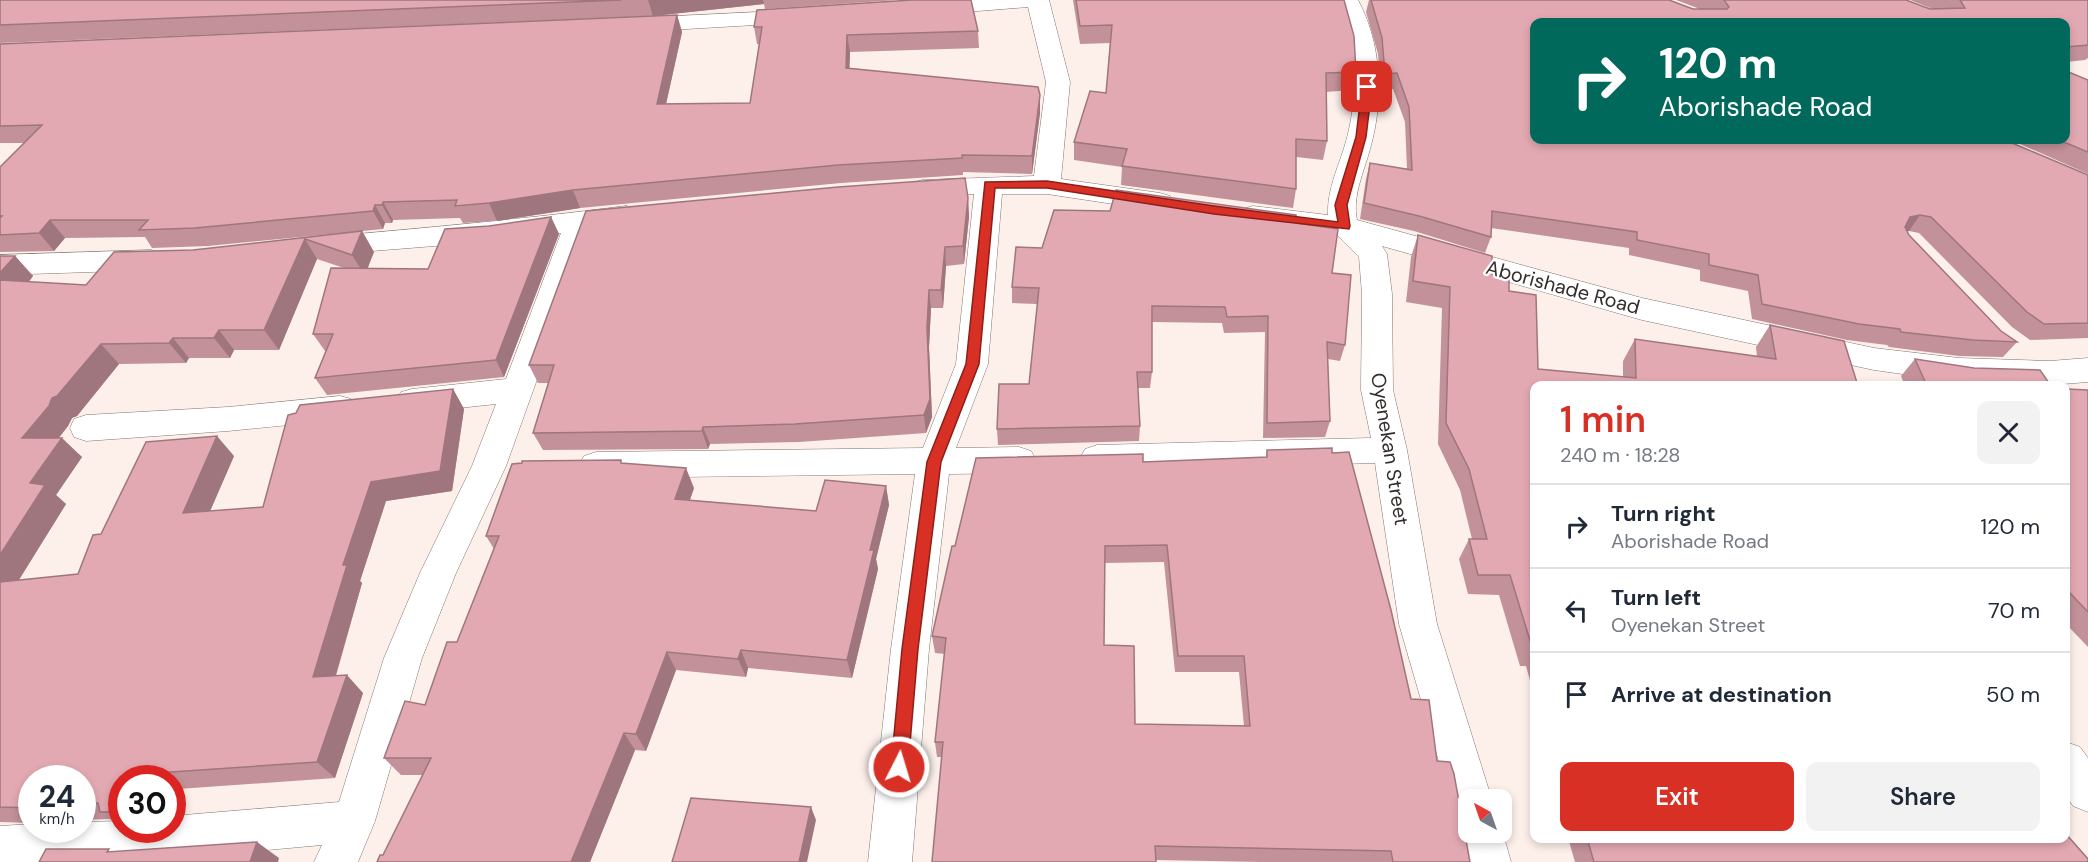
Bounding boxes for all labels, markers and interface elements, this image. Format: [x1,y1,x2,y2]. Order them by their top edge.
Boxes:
text: 120 m [1659,36,1777,91]
icon: right [1560,42,1638,120]
pin [1341,61,1392,112]
icon: arrive [1350,70,1383,103]
text: Aborishade Road [1659,89,1872,124]
street label: Aborishade Road [1483,254,1643,320]
street label: Oyenekan Street [1365,371,1415,527]
text: 1 min [1560,396,1646,443]
button: close [1977,401,2040,464]
text: 240 m · 18:28 [1560,442,1681,468]
text: Turn right [1611,499,1716,528]
icon: right [1560,510,1593,543]
text: 120 m [1980,512,2040,541]
text: Aborishade Road [1611,528,1769,554]
text: Turn left [1611,583,1701,612]
icon: left [1560,594,1593,627]
text: 70 m [1988,596,2040,625]
text: Oyenekan Street [1611,612,1765,638]
icon: arrive [1560,678,1593,711]
text: Arrive at destination [1611,680,1832,709]
text: 50 m [1986,680,2040,709]
position arrow [867,735,931,799]
button: Exit [1560,762,1794,831]
button: Share [1806,762,2040,831]
speed limit sign: 30 [108,765,186,843]
text: 24 [39,777,75,816]
north arrow [1458,789,1512,843]
map controls [1458,789,1512,843]
text: km/h [39,809,75,829]

